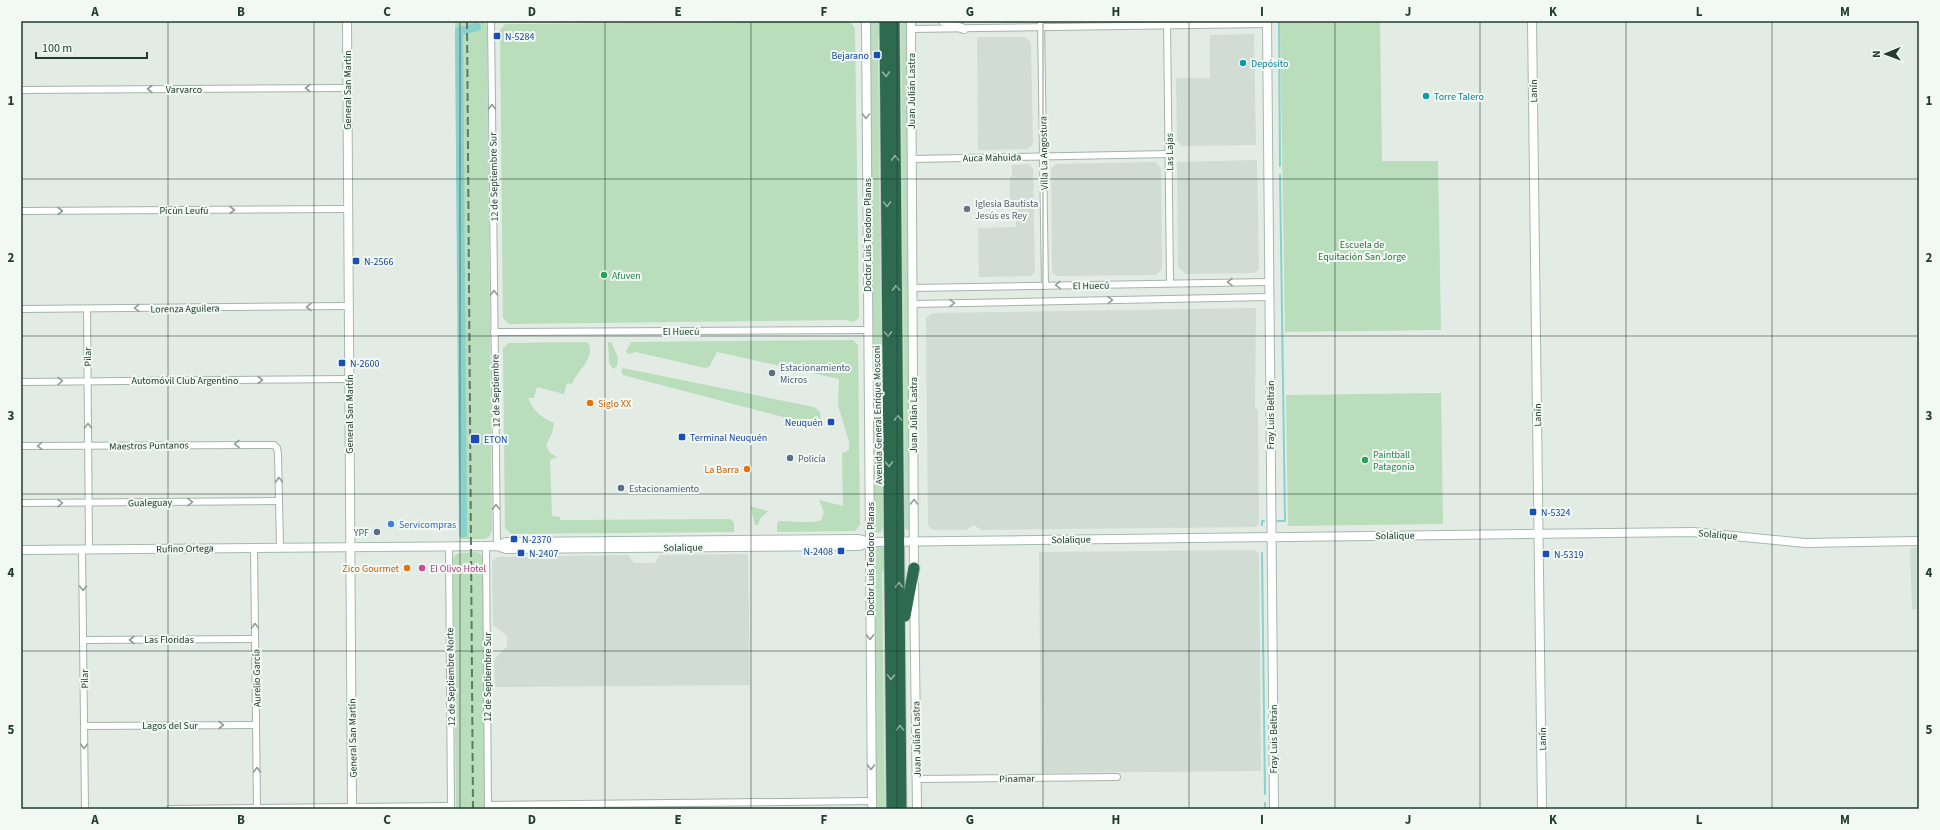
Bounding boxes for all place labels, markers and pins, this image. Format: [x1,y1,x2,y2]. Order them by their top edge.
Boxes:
place label: N-5284 [505,30,534,44]
marker: N-5284 [492,31,502,41]
place label: Bejarano [831,49,869,63]
marker: Bejarano [872,50,882,60]
place label: Depósito [1251,57,1288,71]
marker: Depósito [1238,58,1248,68]
place label: Torre Talero [1434,90,1484,104]
marker: Torre Talero [1421,91,1431,101]
place label: Iglesia Bautista Jesús es Rey [975,197,1038,223]
marker: Iglesia Bautista Jesús es Rey [962,204,972,214]
place label: N-2566 [364,255,393,269]
marker: N-2566 [351,256,361,266]
place label: Afuven [612,269,641,283]
marker: Afuven [599,270,609,280]
place label: N-2600 [350,357,379,371]
marker: N-2600 [337,358,347,368]
place label: Estacionamiento Micros [780,361,850,387]
marker: Estacionamiento Micros [767,368,777,378]
place label: Siglo XX [598,397,631,411]
marker: Siglo XX [585,398,595,408]
place label: Neuquén [785,416,823,430]
marker: Neuquén [826,417,836,427]
place label: Terminal Neuquén [690,431,767,445]
marker: Terminal Neuquén [677,432,687,442]
marker: ETON [469,433,481,445]
place label: ETON [484,433,508,447]
place label: Paintball Patagonia [1373,448,1415,474]
place label: Policía [798,452,826,466]
marker: Policía [785,453,795,463]
marker: Paintball Patagonia [1360,455,1370,465]
place label: La Barra [704,463,739,477]
marker: La Barra [742,464,752,474]
place label: Estacionamiento [629,482,699,496]
marker: Estacionamiento [616,483,626,493]
place label: N-5324 [1541,506,1570,520]
marker: N-5324 [1528,507,1538,517]
place label: Servicompras [399,518,456,532]
marker: Servicompras [386,519,396,529]
place label: YPF [353,526,369,540]
marker: YPF [372,527,382,537]
place label: N-2370 [522,533,551,547]
marker: N-2370 [509,534,519,544]
place label: N-2408 [804,545,833,559]
marker: N-2408 [836,546,846,556]
place label: N-2407 [529,547,558,561]
marker: N-2407 [516,548,526,558]
place label: N-5319 [1554,548,1583,562]
marker: N-5319 [1541,549,1551,559]
place label: Zico Gourmet [342,562,400,576]
place label: El Olivo Hotel [430,562,486,576]
marker: Zico Gourmet [402,563,412,573]
marker: El Olivo Hotel [417,563,427,573]

